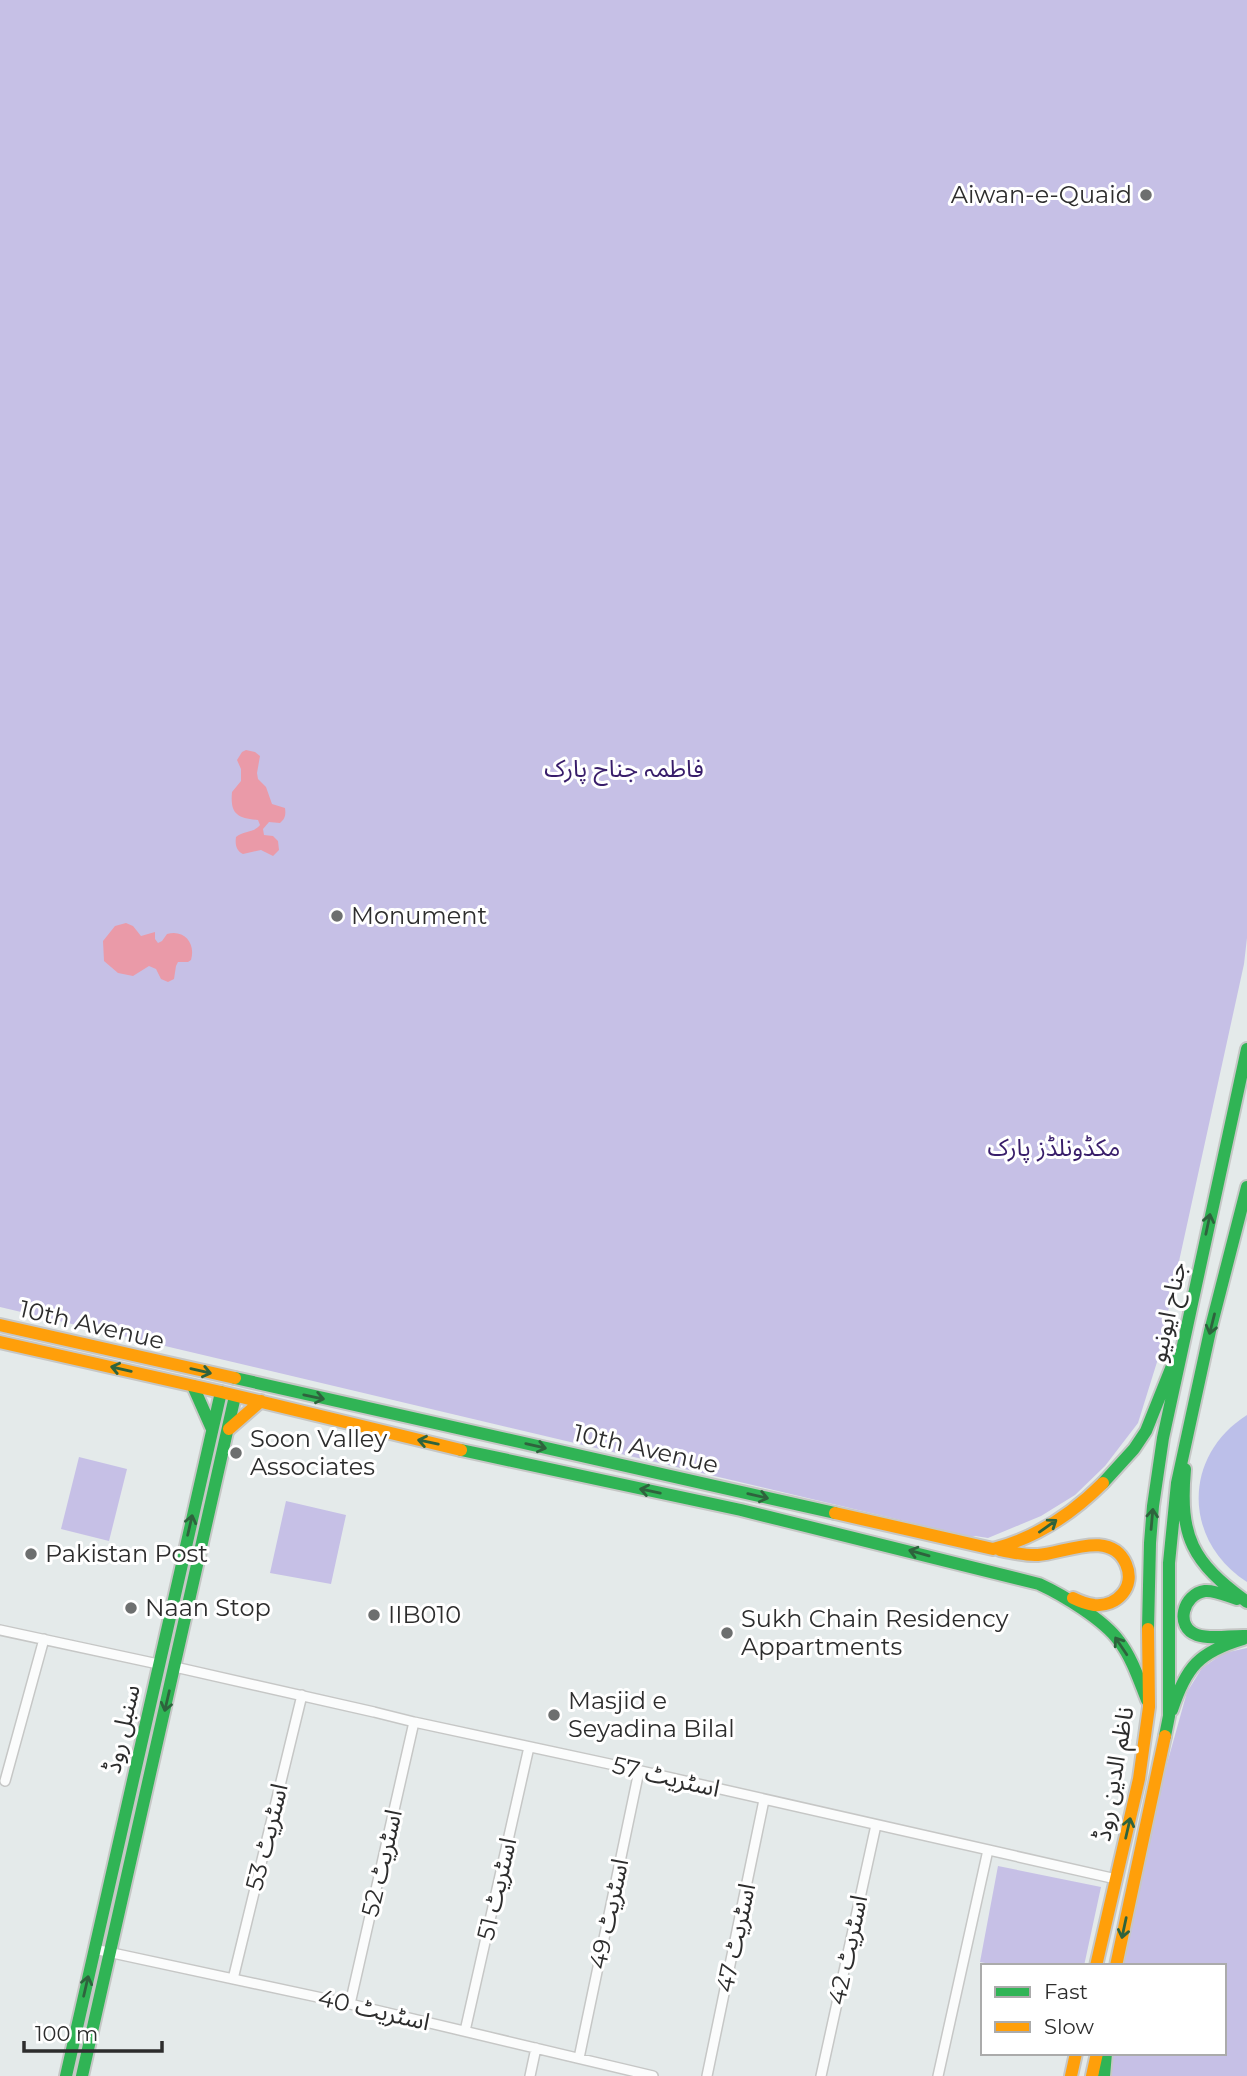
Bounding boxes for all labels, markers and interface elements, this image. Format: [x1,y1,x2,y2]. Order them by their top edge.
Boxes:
place label: Aiwan-e-Quaid [951,180,1132,209]
marker: Aiwan-e-Quaid [1138,187,1154,203]
park label: فاطمہ جناح پارک [544,754,704,786]
place label: Monument [351,901,488,930]
marker: Monument [329,908,345,924]
park label: مکڈونلڈز پارک [988,1133,1120,1163]
one-way arrow [1202,1213,1216,1236]
street label: جناح ایونیو [1143,1259,1195,1365]
street label: 10th Avenue [17,1294,167,1355]
one-way arrow [1204,1312,1218,1335]
one-way arrow [110,1362,133,1376]
one-way arrow [189,1365,212,1379]
one-way arrow [302,1390,325,1404]
street label: 10th Avenue [571,1418,721,1479]
place label: Soon Valley Associates [250,1424,387,1481]
one-way arrow [417,1435,440,1448]
one-way arrow [524,1440,547,1453]
marker: Soon Valley Associates [228,1445,244,1461]
one-way arrow [639,1483,662,1497]
one-way arrow [746,1490,769,1504]
one-way arrow [1146,1509,1159,1531]
one-way arrow [184,1514,197,1537]
one-way arrow [1038,1519,1057,1533]
place label: Pakistan Post [45,1539,208,1568]
marker: Pakistan Post [23,1546,39,1562]
one-way arrow [909,1546,931,1559]
place label: Naan Stop [145,1593,271,1622]
marker: Naan Stop [123,1600,139,1616]
place label: IIB010 [388,1600,461,1629]
place label: Sukh Chain Residency Appartments [741,1604,1009,1661]
marker: IIB010 [366,1607,382,1623]
marker: Sukh Chain Residency Appartments [719,1625,735,1641]
one-way arrow [1114,1637,1128,1656]
street label: سنبل روڈ [97,1682,146,1776]
place label: Masjid e Seyadina Bilal [568,1686,735,1743]
one-way arrow [160,1689,174,1712]
street label: ناظم الدین روڈ [1087,1704,1143,1844]
marker: Masjid e Seyadina Bilal [546,1707,562,1723]
street label: اسٹریٹ 57 [610,1750,723,1803]
street label: اسٹریٹ 53 [239,1781,294,1893]
street label: اسٹریٹ 52 [355,1806,408,1919]
one-way arrow [1122,1817,1135,1839]
street label: اسٹریٹ 51 [471,1835,522,1943]
street label: اسٹریٹ 49 [583,1856,634,1972]
street label: اسٹریٹ 47 [710,1881,761,1995]
street label: اسٹریٹ 42 [822,1892,873,2007]
one-way arrow [1117,1916,1131,1939]
legend [981,1964,1226,2055]
one-way arrow [80,1975,93,1997]
text: Fast [1044,1979,1088,2004]
street label: اسٹریٹ 40 [315,1983,433,2036]
scale bar [24,2010,163,2054]
text: Slow [1044,2014,1094,2039]
text: 100 m [35,2021,98,2046]

